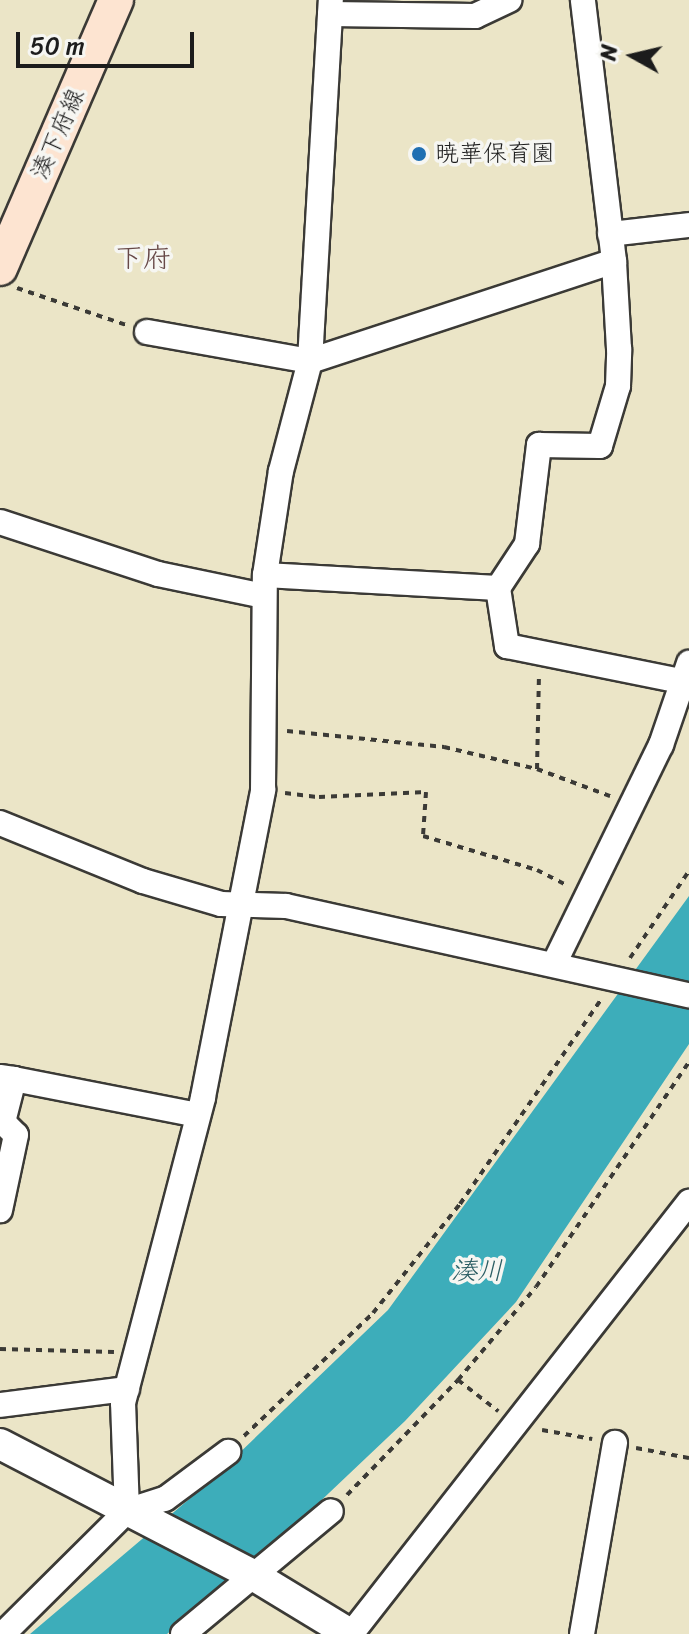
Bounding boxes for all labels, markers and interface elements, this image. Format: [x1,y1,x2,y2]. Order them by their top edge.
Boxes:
scale bar [20,16,198,66]
north arrow [593,16,673,96]
text: 50 m [30,25,85,67]
text: N [588,42,629,63]
street label: 湊下府線 [25,84,91,184]
place label: 暁華保育園 [435,140,555,168]
marker: 暁華保育園 [410,145,428,163]
district label: 下府 [115,241,171,275]
water label: 湊川 [451,1255,503,1287]

